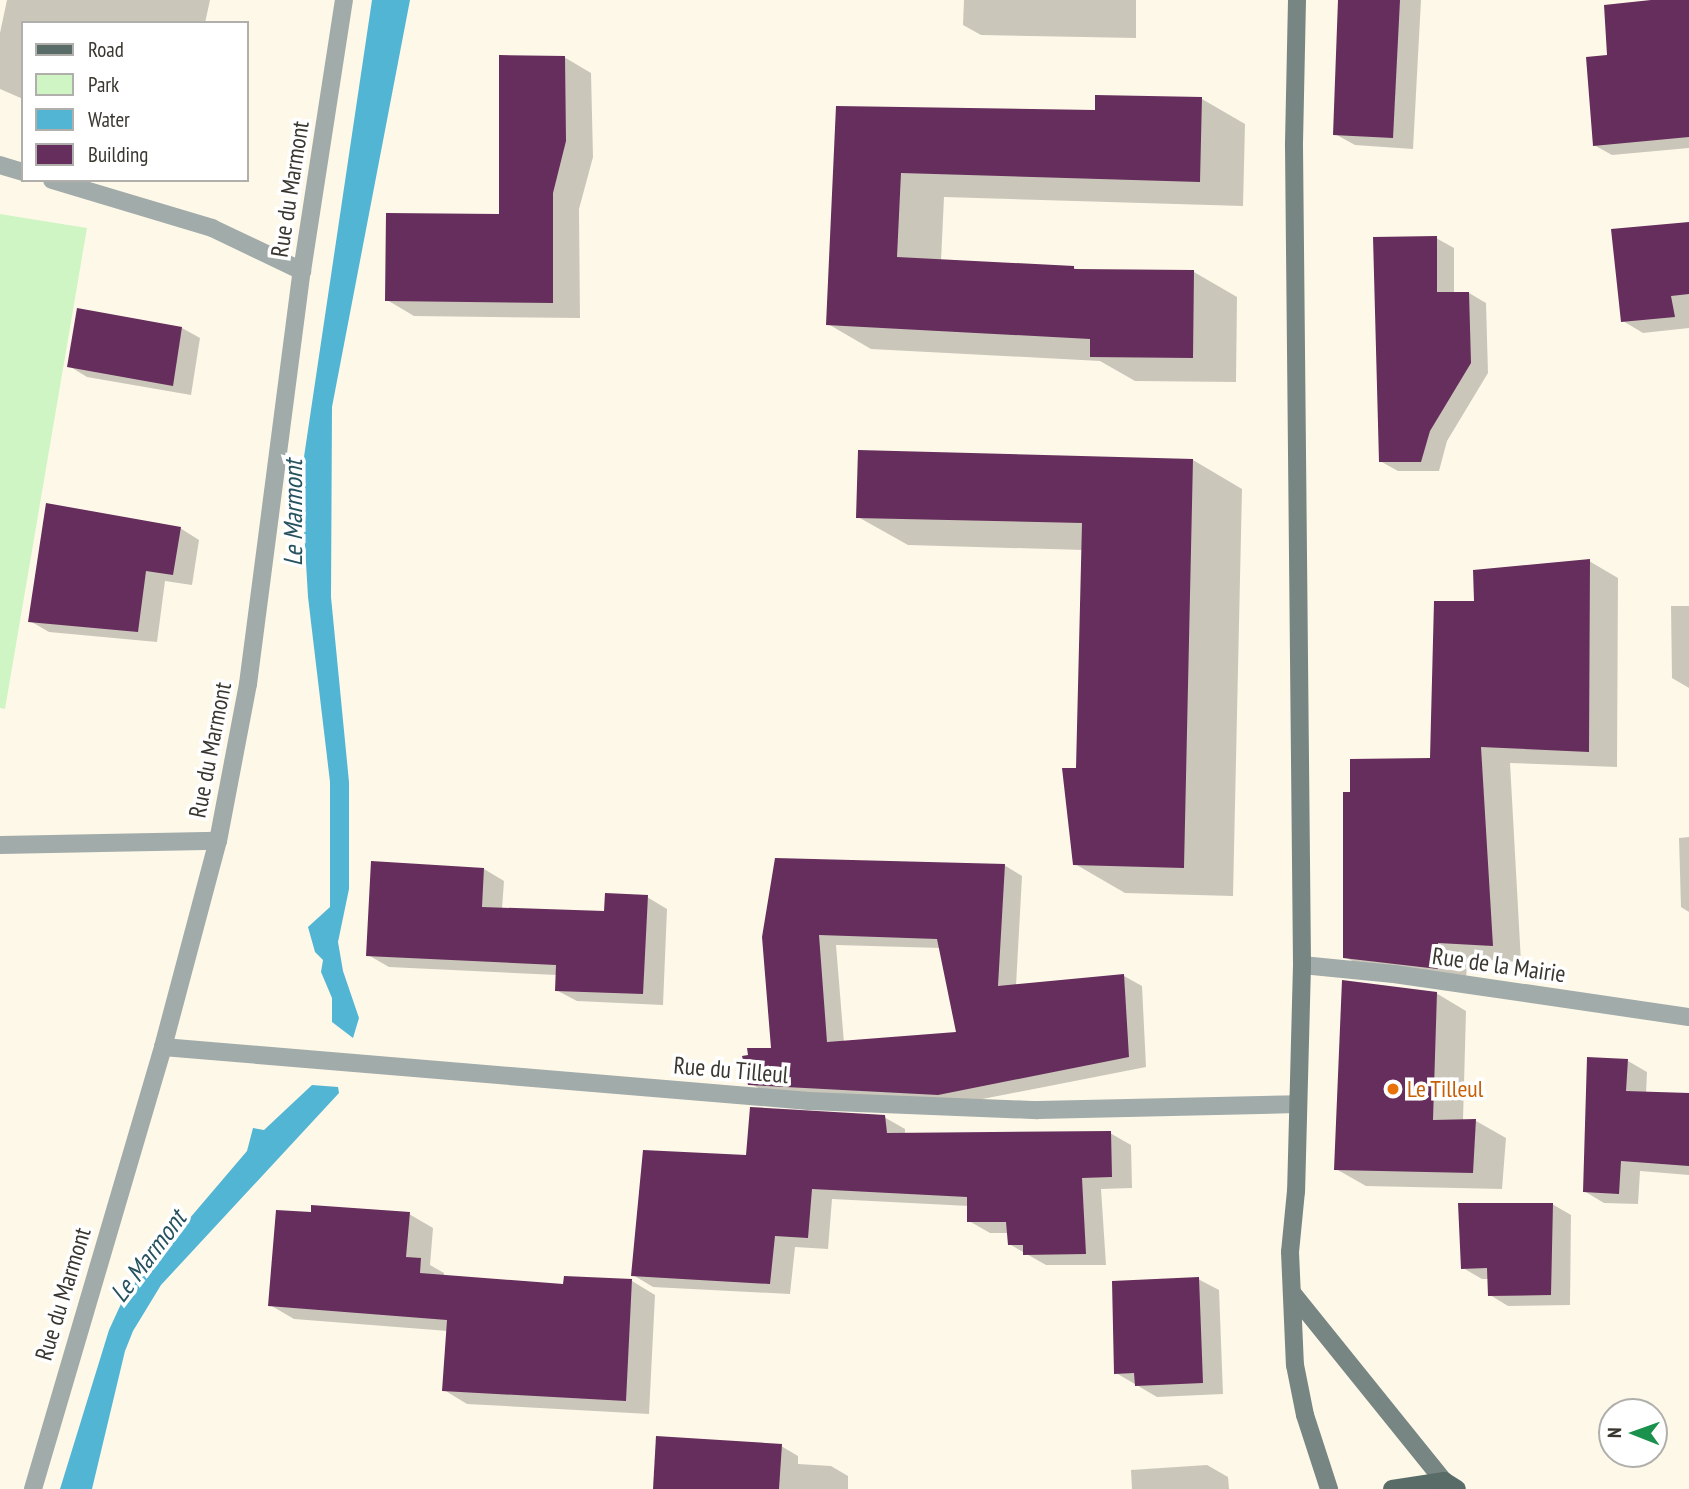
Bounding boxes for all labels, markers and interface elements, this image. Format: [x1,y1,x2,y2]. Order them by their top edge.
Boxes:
legend [21,21,248,182]
text: Road [88,36,124,63]
text: Park [88,71,119,98]
text: Water [88,106,130,133]
street label: Rue du Marmont [265,119,315,259]
text: Building [88,141,148,168]
water label: Le Marmont [277,460,309,566]
street label: Rue du Marmont [183,680,237,820]
street label: Rue de la Mairie [1430,941,1568,989]
street label: Rue du Tilleul [672,1051,790,1089]
place label: Le Tilleul [1407,1075,1484,1103]
marker: Le Tilleul [1385,1081,1401,1097]
water label: Le Marmont [103,1204,193,1308]
street label: Rue du Marmont [29,1224,97,1364]
north arrow [1598,1398,1668,1468]
text: N [1602,1427,1626,1438]

